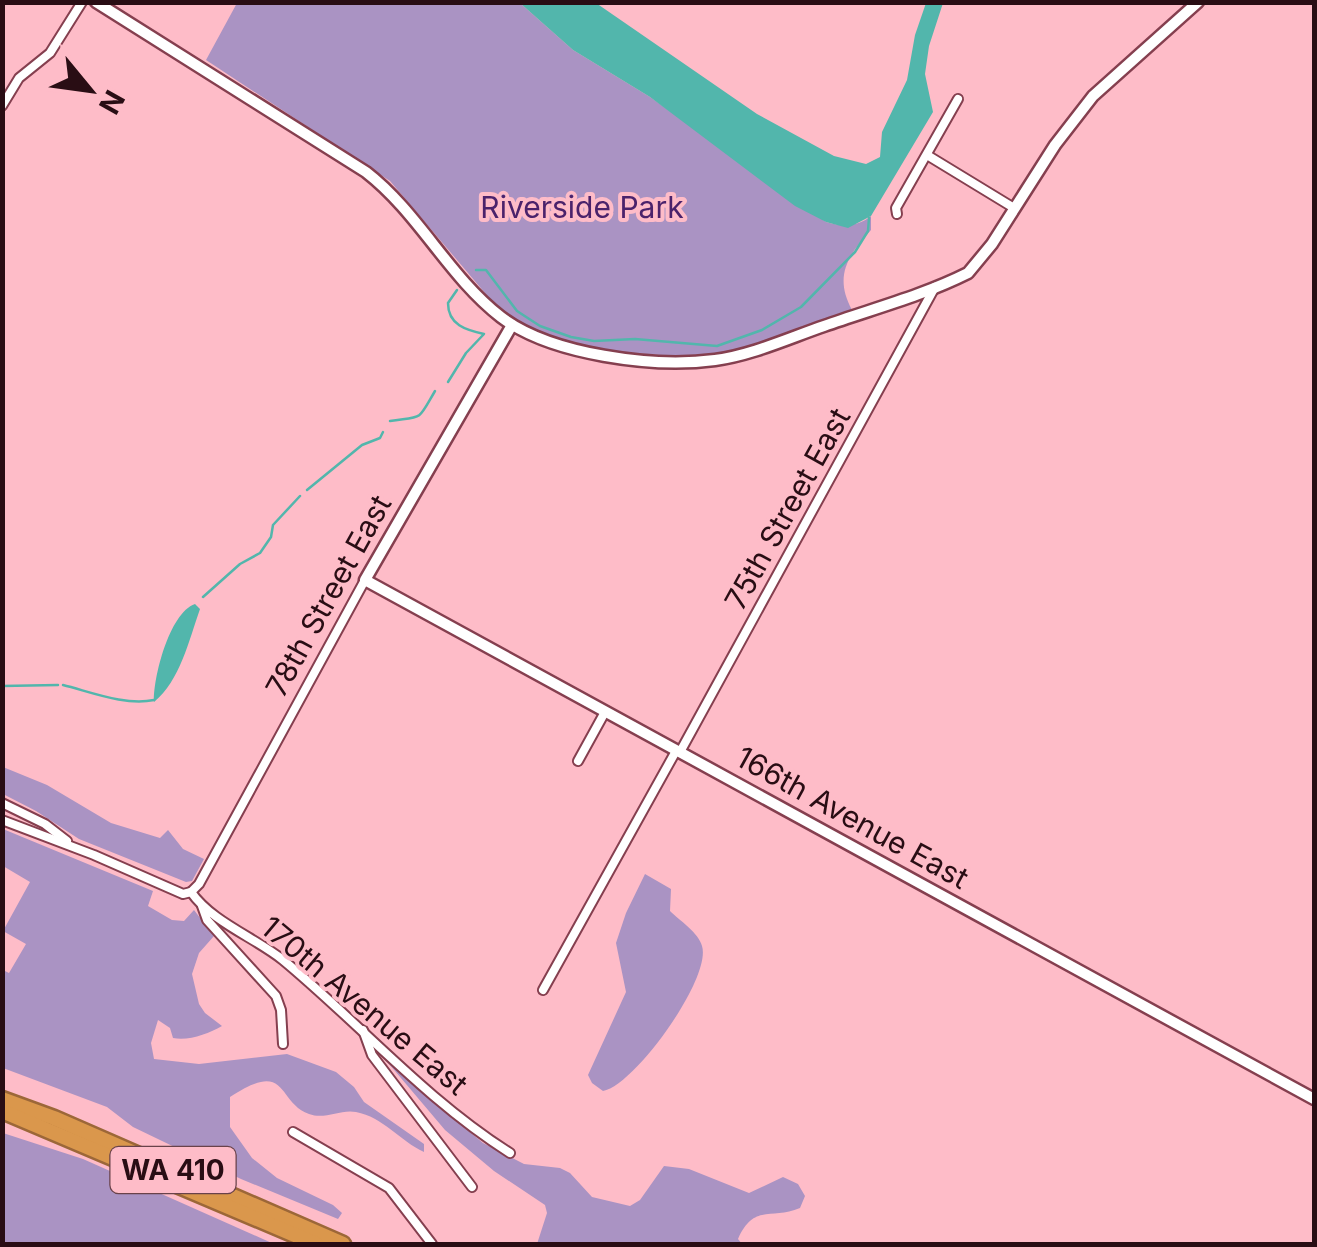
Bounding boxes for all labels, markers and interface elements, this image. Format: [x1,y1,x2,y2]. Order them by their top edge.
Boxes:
north arrow [40,40,140,140]
text: N [92,85,132,120]
park label: Riverside Park [480,189,684,225]
street label: 75th Street East [717,401,857,615]
street label: 78th Street East [258,488,398,703]
street label: 166th Avenue East [730,738,975,896]
street label: 170th Avenue East [254,908,475,1102]
road number: WA 410 [110,1147,236,1193]

